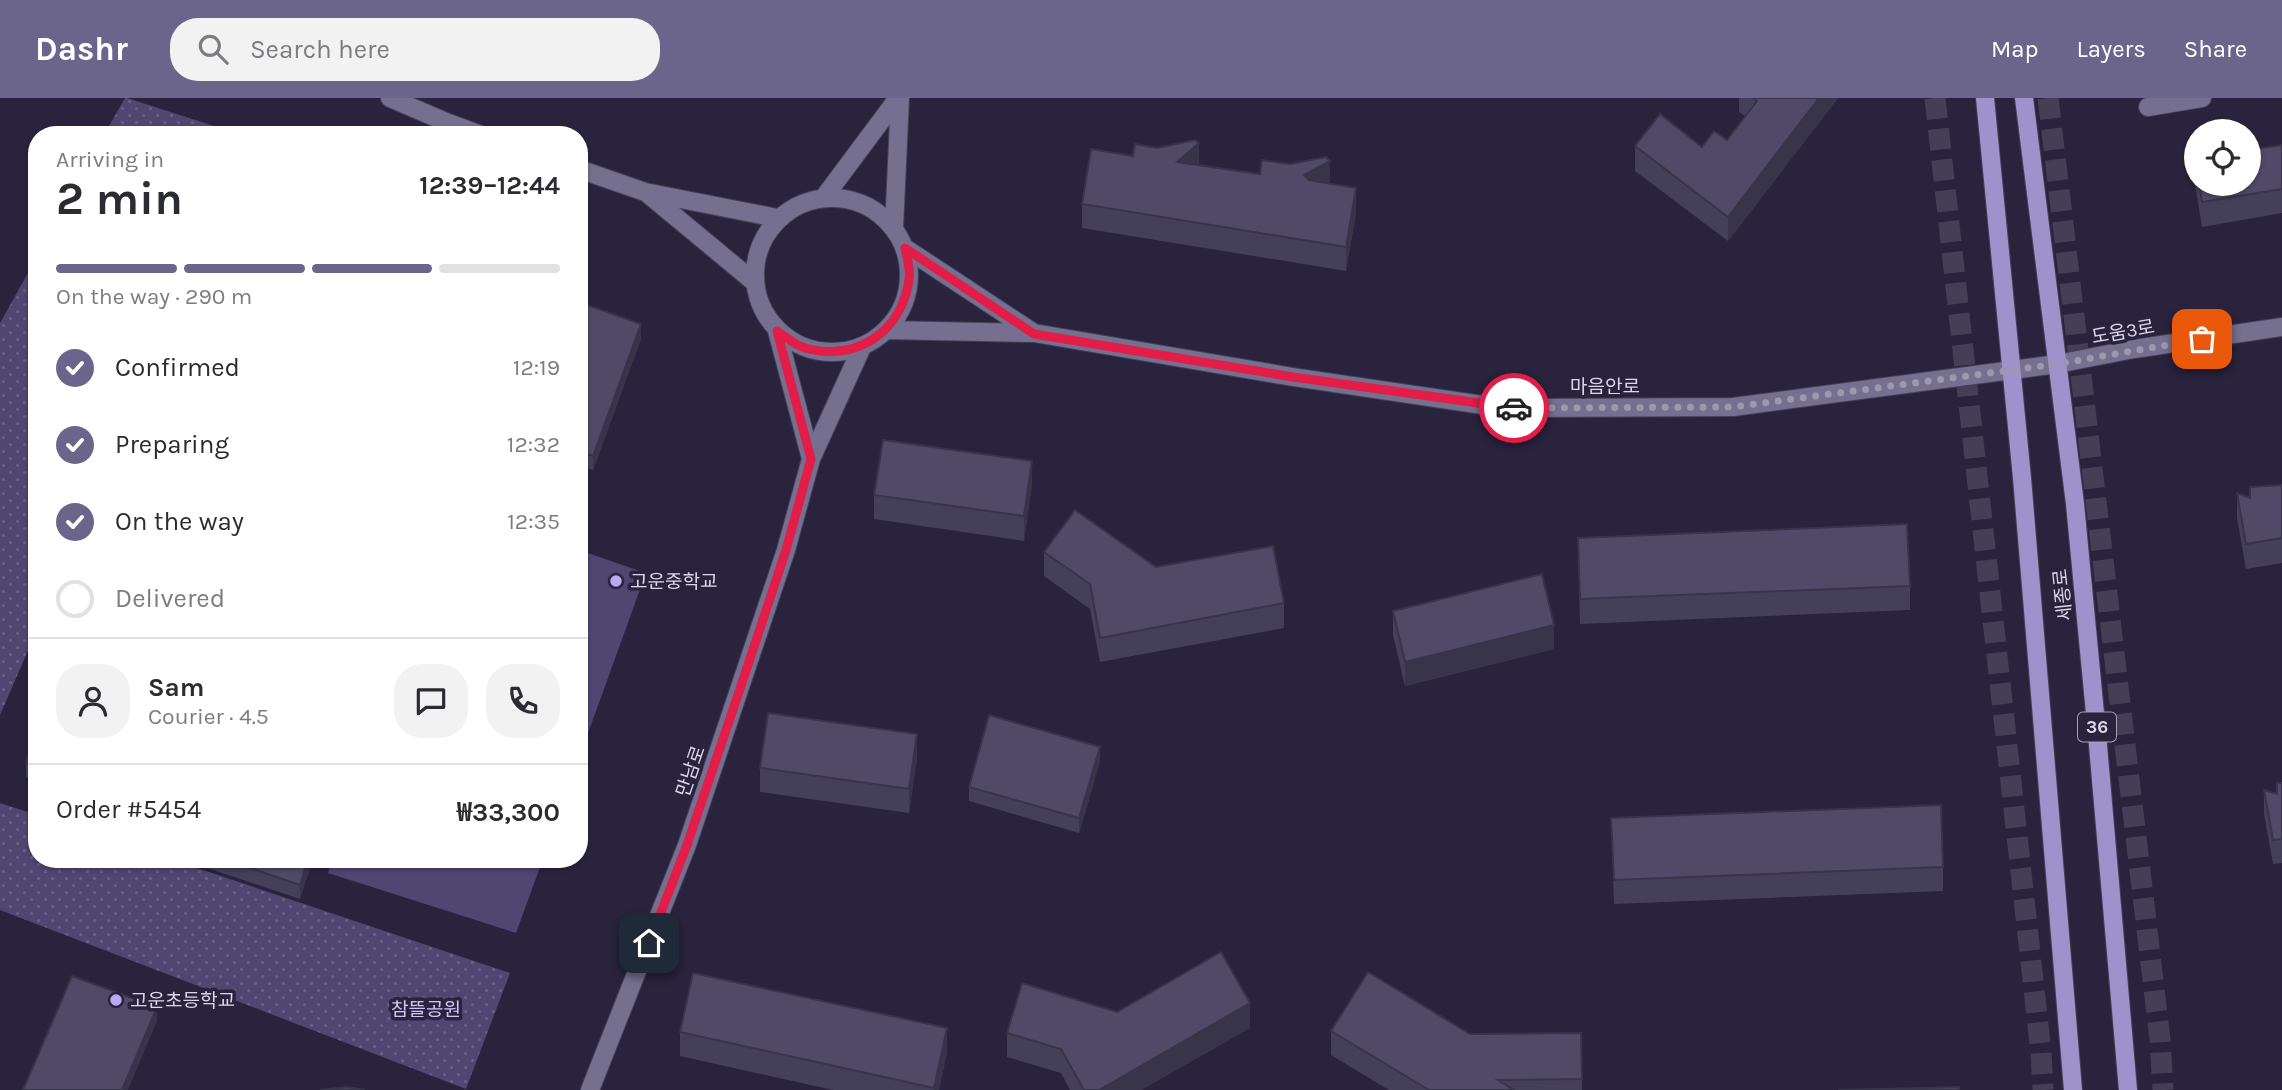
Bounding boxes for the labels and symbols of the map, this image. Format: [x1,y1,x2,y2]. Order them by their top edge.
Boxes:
pin [2172,309,2232,369]
street label: 도움3로 [2090,316,2156,348]
courier [1479,373,1549,443]
street label: 마음안로 [1570,376,1640,398]
street label: 세종로 [2049,568,2077,622]
place label: 고운중학교 [630,571,717,593]
marker: 고운중학교 [608,573,624,589]
road number: 36 [2078,712,2116,742]
street label: 만남로 [672,743,710,800]
pin [619,913,679,973]
place label: 고운초등학교 [130,990,235,1012]
marker: 고운초등학교 [108,992,124,1008]
park label: 참뜰공원 [391,999,461,1021]

